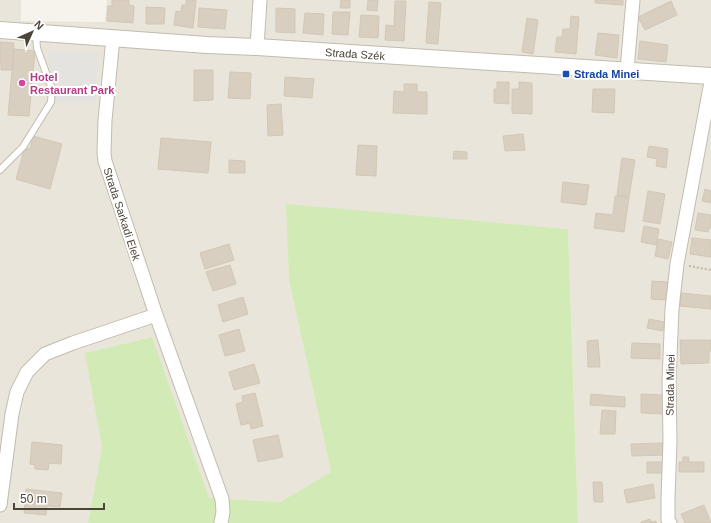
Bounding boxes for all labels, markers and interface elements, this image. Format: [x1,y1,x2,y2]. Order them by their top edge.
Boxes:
north arrow [12,12,52,52]
text: N [32,18,46,32]
street label: Strada Szék [325,46,386,62]
place label: Strada Minei [574,68,639,80]
marker: Strada Minei [561,69,571,79]
place label: Hotel Restaurant Park [30,71,115,96]
marker: Hotel Restaurant Park [17,78,27,88]
street label: Strada Sarkadi Elek [101,166,143,263]
street label: Strada Minei [663,354,677,416]
scale bar [14,485,104,511]
text: 50 m [20,492,47,506]

